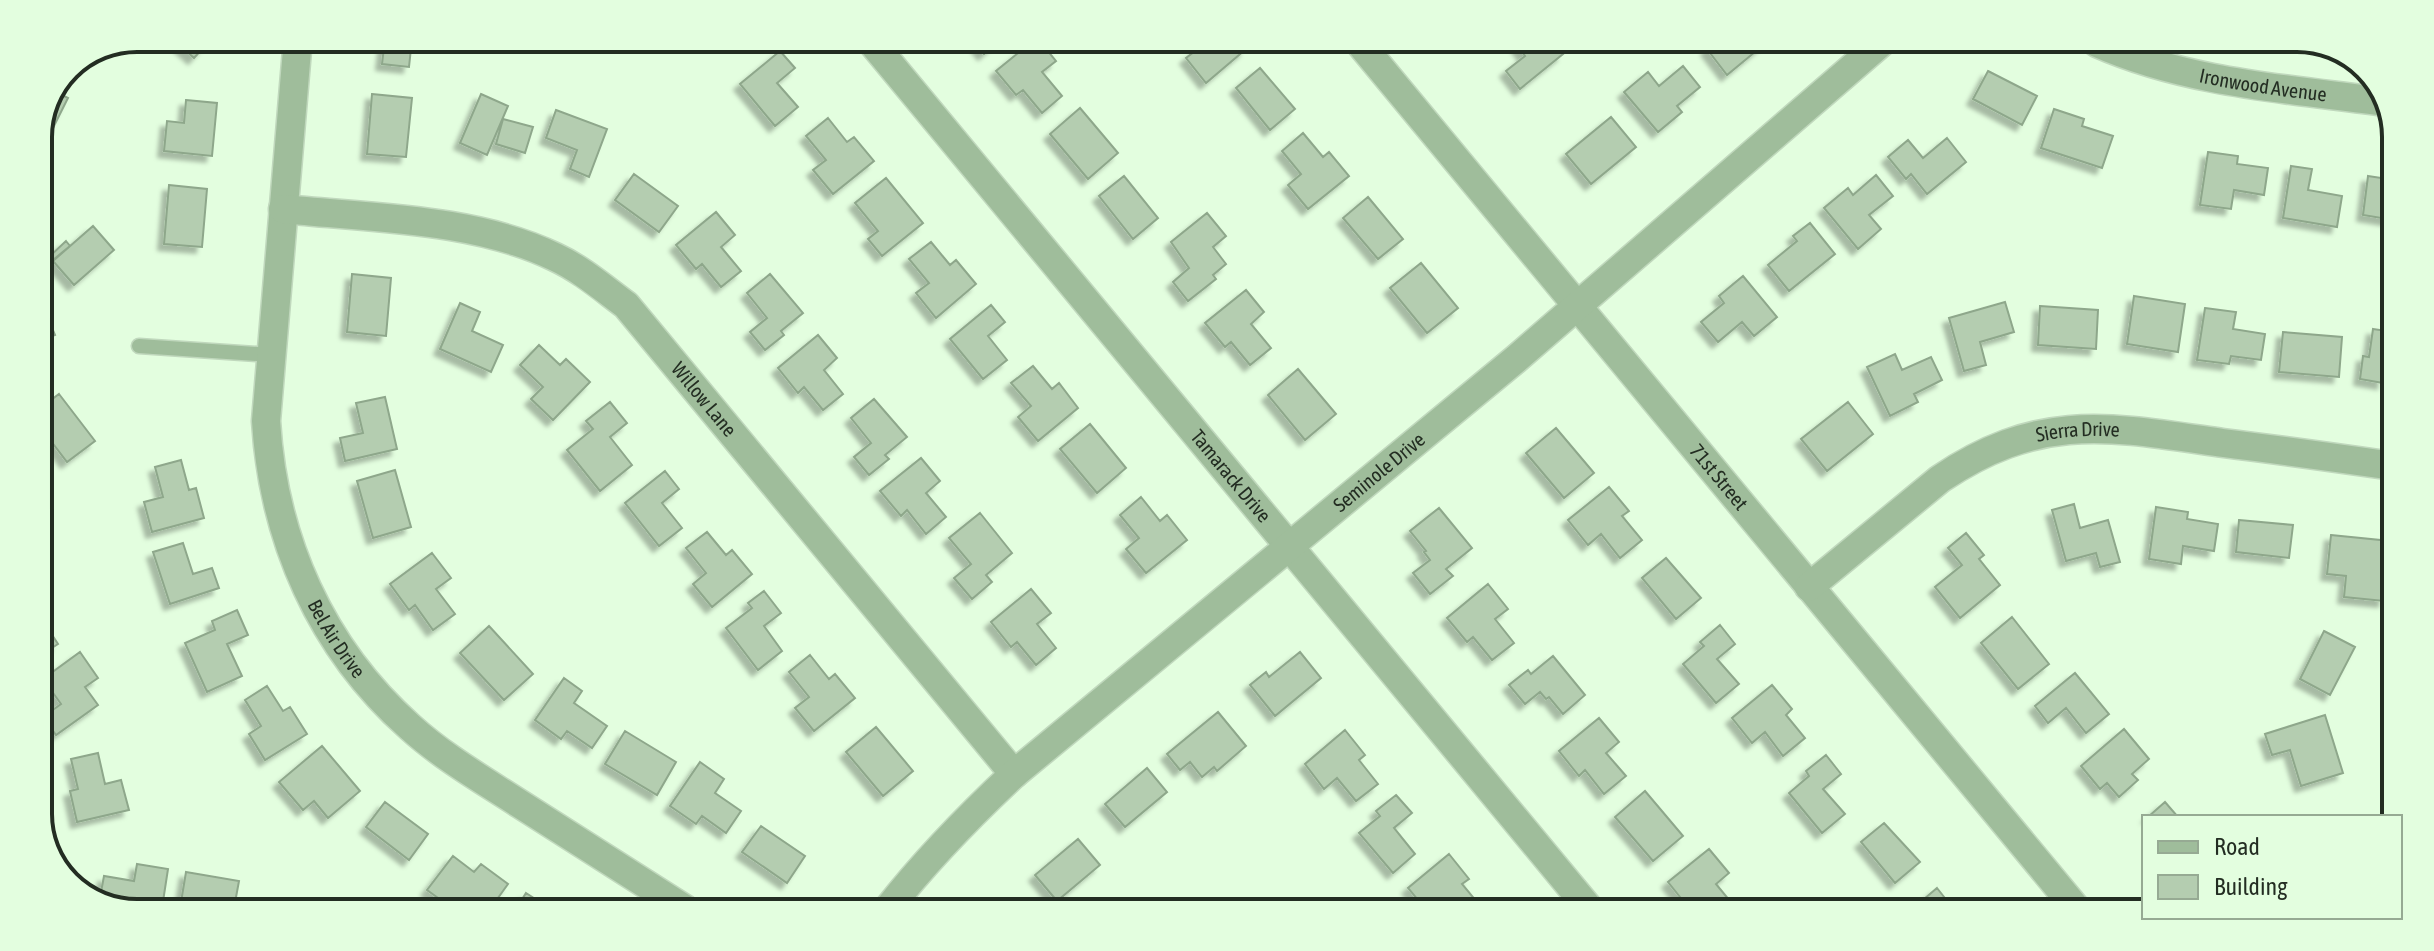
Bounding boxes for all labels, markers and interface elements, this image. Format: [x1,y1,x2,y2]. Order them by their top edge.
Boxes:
street label: Ironwood Avenue [2197,64,2328,106]
street label: Willow Lane [667,357,742,441]
street label: Sierra Drive [2033,417,2120,446]
street label: Tamarack Drive [1186,425,1276,527]
street label: Seminole Drive [1329,427,1429,516]
street label: 71st Street [1685,439,1753,514]
street label: Bel Air Drive [303,596,370,682]
legend [2142,815,2402,919]
text: Road [2214,833,2260,860]
text: Building [2214,873,2288,900]

